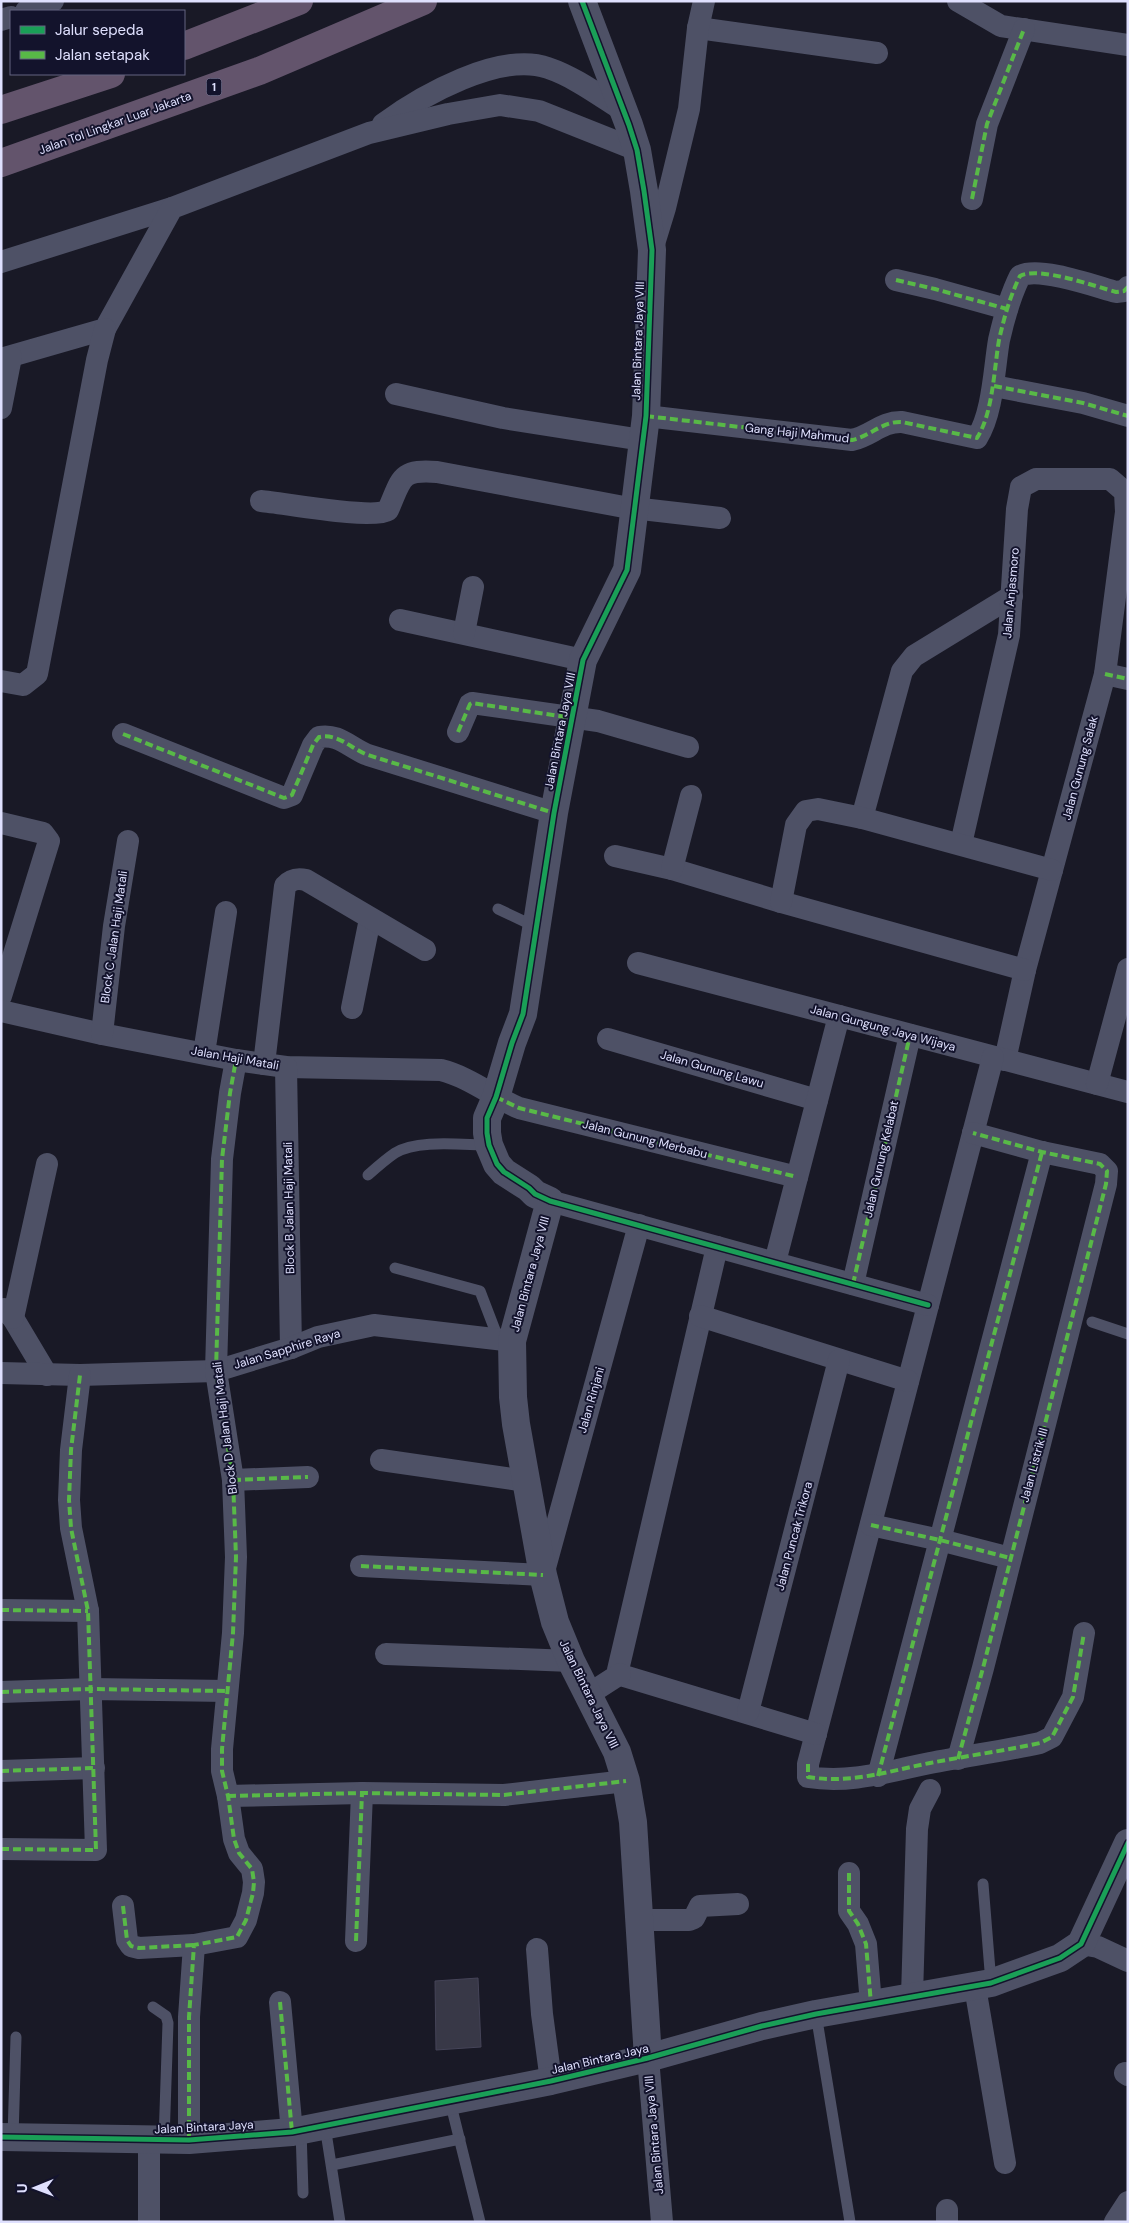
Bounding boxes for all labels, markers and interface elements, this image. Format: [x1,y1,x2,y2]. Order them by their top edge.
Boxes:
legend [10,10,185,75]
text: Jalur sepeda [55,20,144,40]
text: Jalan setapak [55,45,150,65]
road number: 1 [206,78,222,95]
street label: Jalan Tol Lingkar Luar Jakarta [36,88,194,158]
street label: Jalan Bintara Jaya VIII [628,281,648,401]
street label: Gang Haji Mahmud [744,420,850,446]
street label: Jalan Anjasmoro [999,547,1023,639]
street label: Jalan Bintara Jaya VIII [541,671,579,791]
street label: Jalan Gunung Salak [1058,714,1102,822]
street label: Block C Jalan Haji Matali [97,870,131,1004]
street label: Jalan Gungung Jaya Wijaya [808,1001,958,1055]
street label: Jalan Haji Matali [190,1042,280,1074]
street label: Jalan Gunung Lawu [658,1047,766,1091]
street label: Jalan Gunung Kelabat [860,1099,902,1219]
street label: Jalan Gunung Merbabu [581,1116,709,1162]
street label: Block B Jalan Haji Matali [280,1142,298,1274]
street label: Jalan Bintara Jaya VIII [507,1214,553,1334]
street label: Jalan Sapphire Raya [232,1325,342,1373]
street label: Block D Jalan Haji Matali [209,1361,241,1495]
street label: Jalan Rinjani [574,1365,608,1435]
street label: Jalan Listrik III [1016,1426,1052,1504]
street label: Jalan Puncak Trikora [772,1480,816,1592]
street label: Jalan Bintara Jaya VIII [556,1637,622,1751]
street label: Jalan Bintara Jaya [550,2040,650,2078]
street label: Jalan Bintara Jaya VIII [641,2075,667,2195]
street label: Jalan Bintara Jaya [154,2116,254,2138]
north arrow [10,2163,60,2213]
text: U [13,2183,31,2193]

